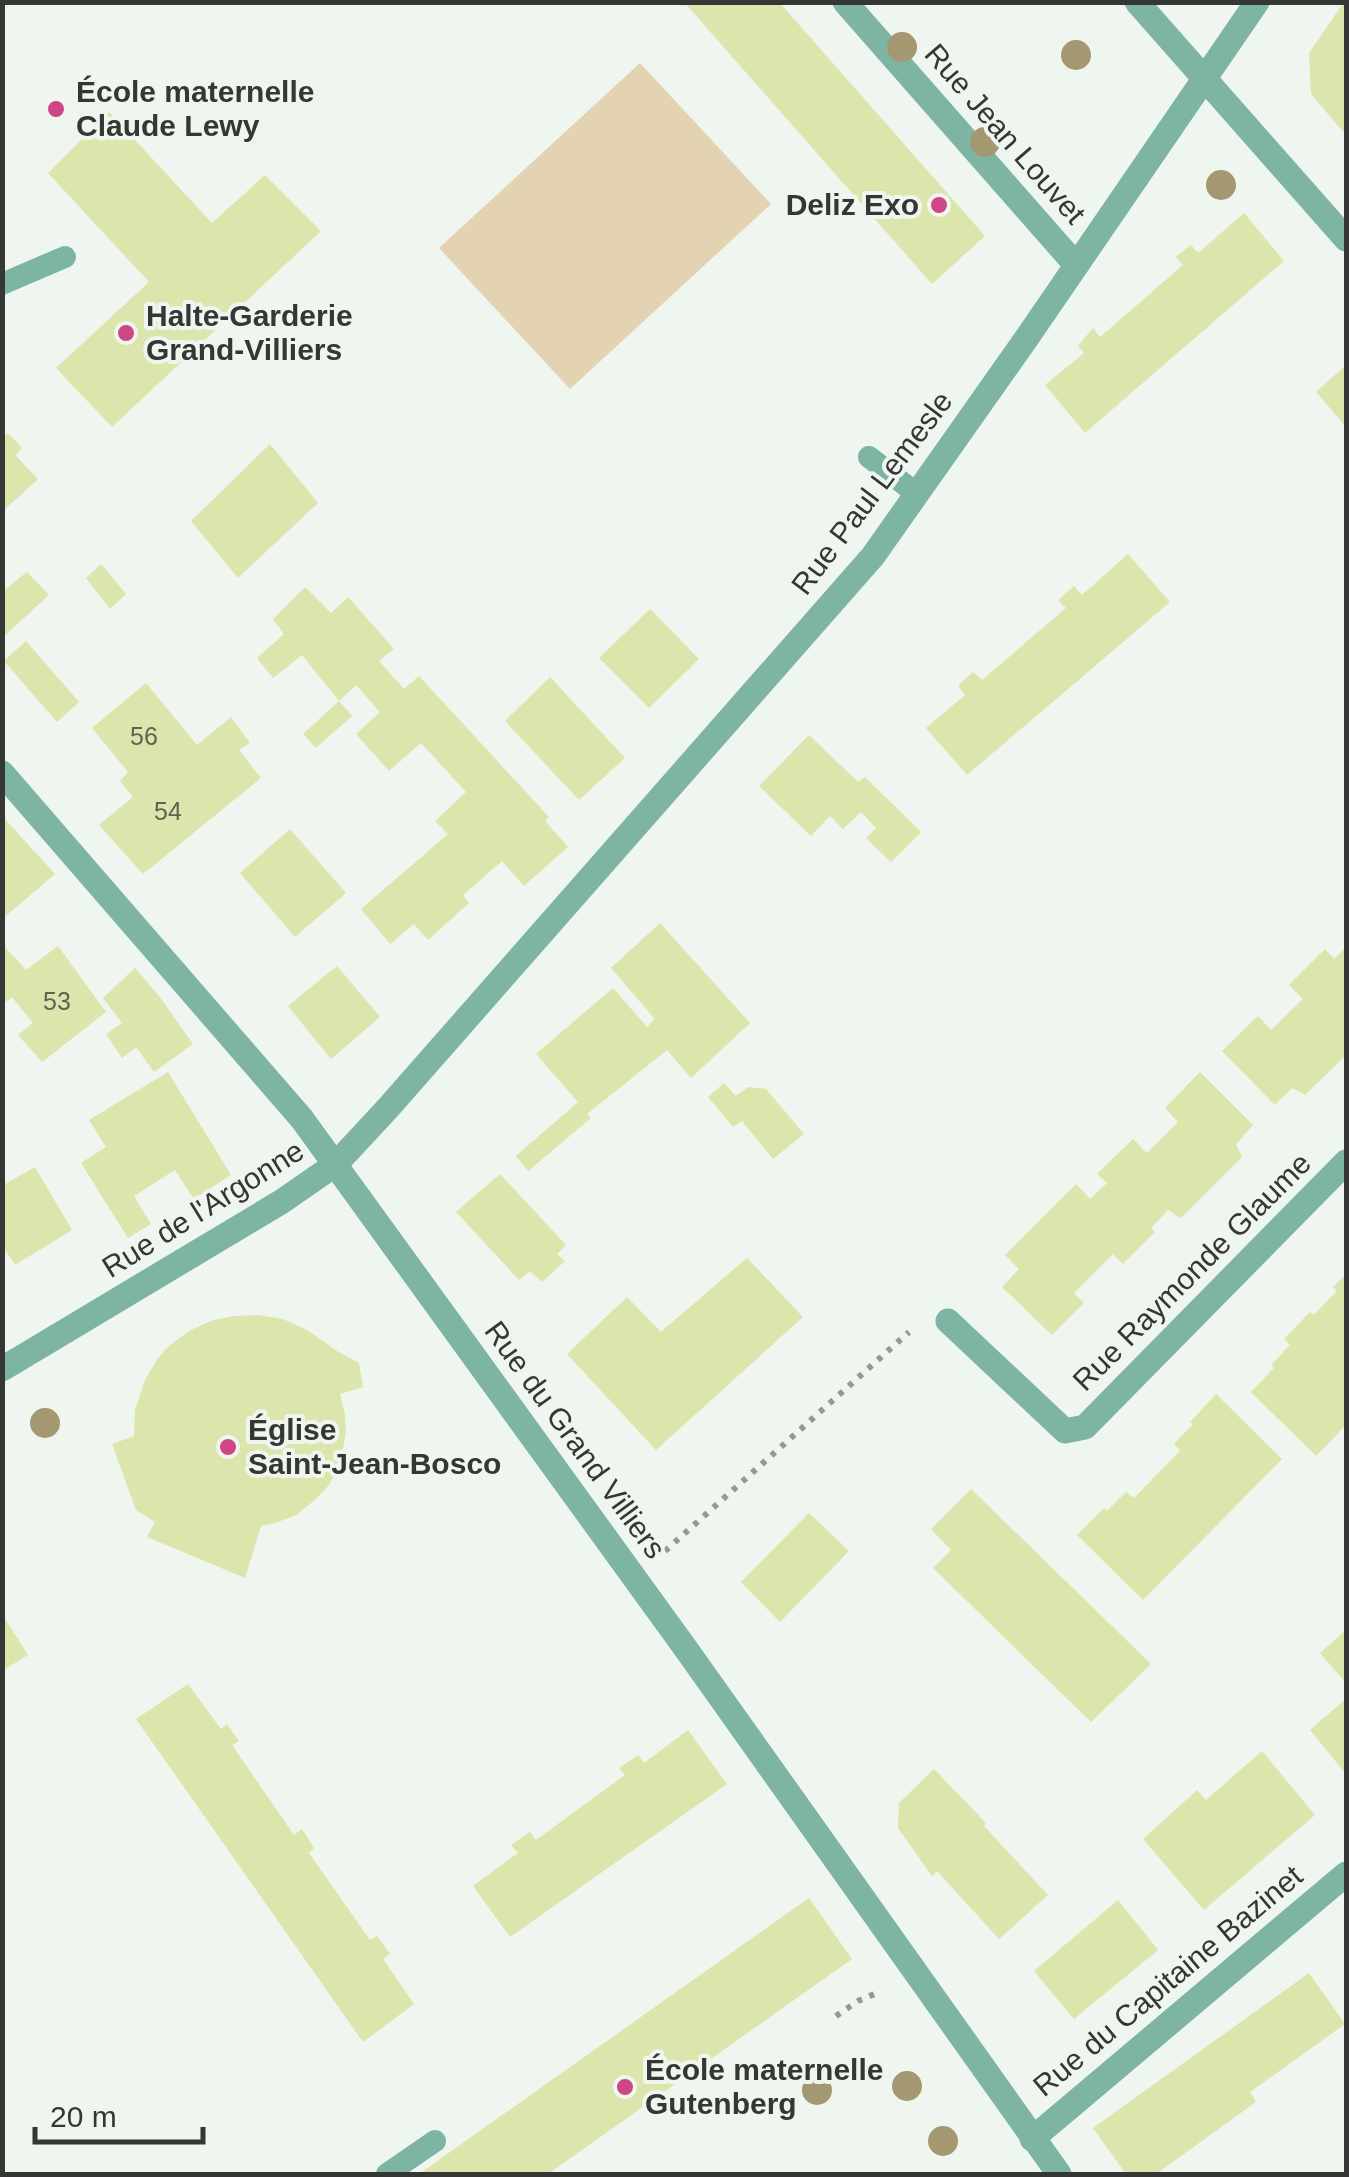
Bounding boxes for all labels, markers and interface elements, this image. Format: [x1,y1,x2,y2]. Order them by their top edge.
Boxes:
street label: Rue Jean Louvet [919,37,1093,231]
place label: École maternelle Claude Lewy [76,75,314,142]
marker: École maternelle Claude Lewy [45,98,67,120]
place label: Deliz Exo [786,188,919,221]
marker: Deliz Exo [928,194,950,216]
place label: Halte-Garderie Grand-Villiers [146,299,353,366]
marker: Halte-Garderie Grand-Villiers [115,322,137,344]
street label: Rue Paul Lemesle [785,385,959,601]
house number: 56 [130,722,158,750]
house number: 54 [154,797,182,825]
house number: 53 [43,987,71,1015]
street label: Rue de l'Argonne [96,1133,309,1284]
street label: Rue Raymonde Glaume [1066,1146,1317,1397]
street label: Rue du Grand Villiers [478,1315,672,1565]
place label: Église Saint-Jean-Bosco [248,1413,501,1480]
marker: Église Saint-Jean-Bosco [217,1436,239,1458]
street label: Rue du Capitaine Bazinet [1027,1858,1309,2103]
place label: École maternelle Gutenberg [645,2053,883,2120]
marker: École maternelle Gutenberg [614,2076,636,2098]
scale bar [35,2082,202,2144]
text: 20 m [50,2100,117,2133]

